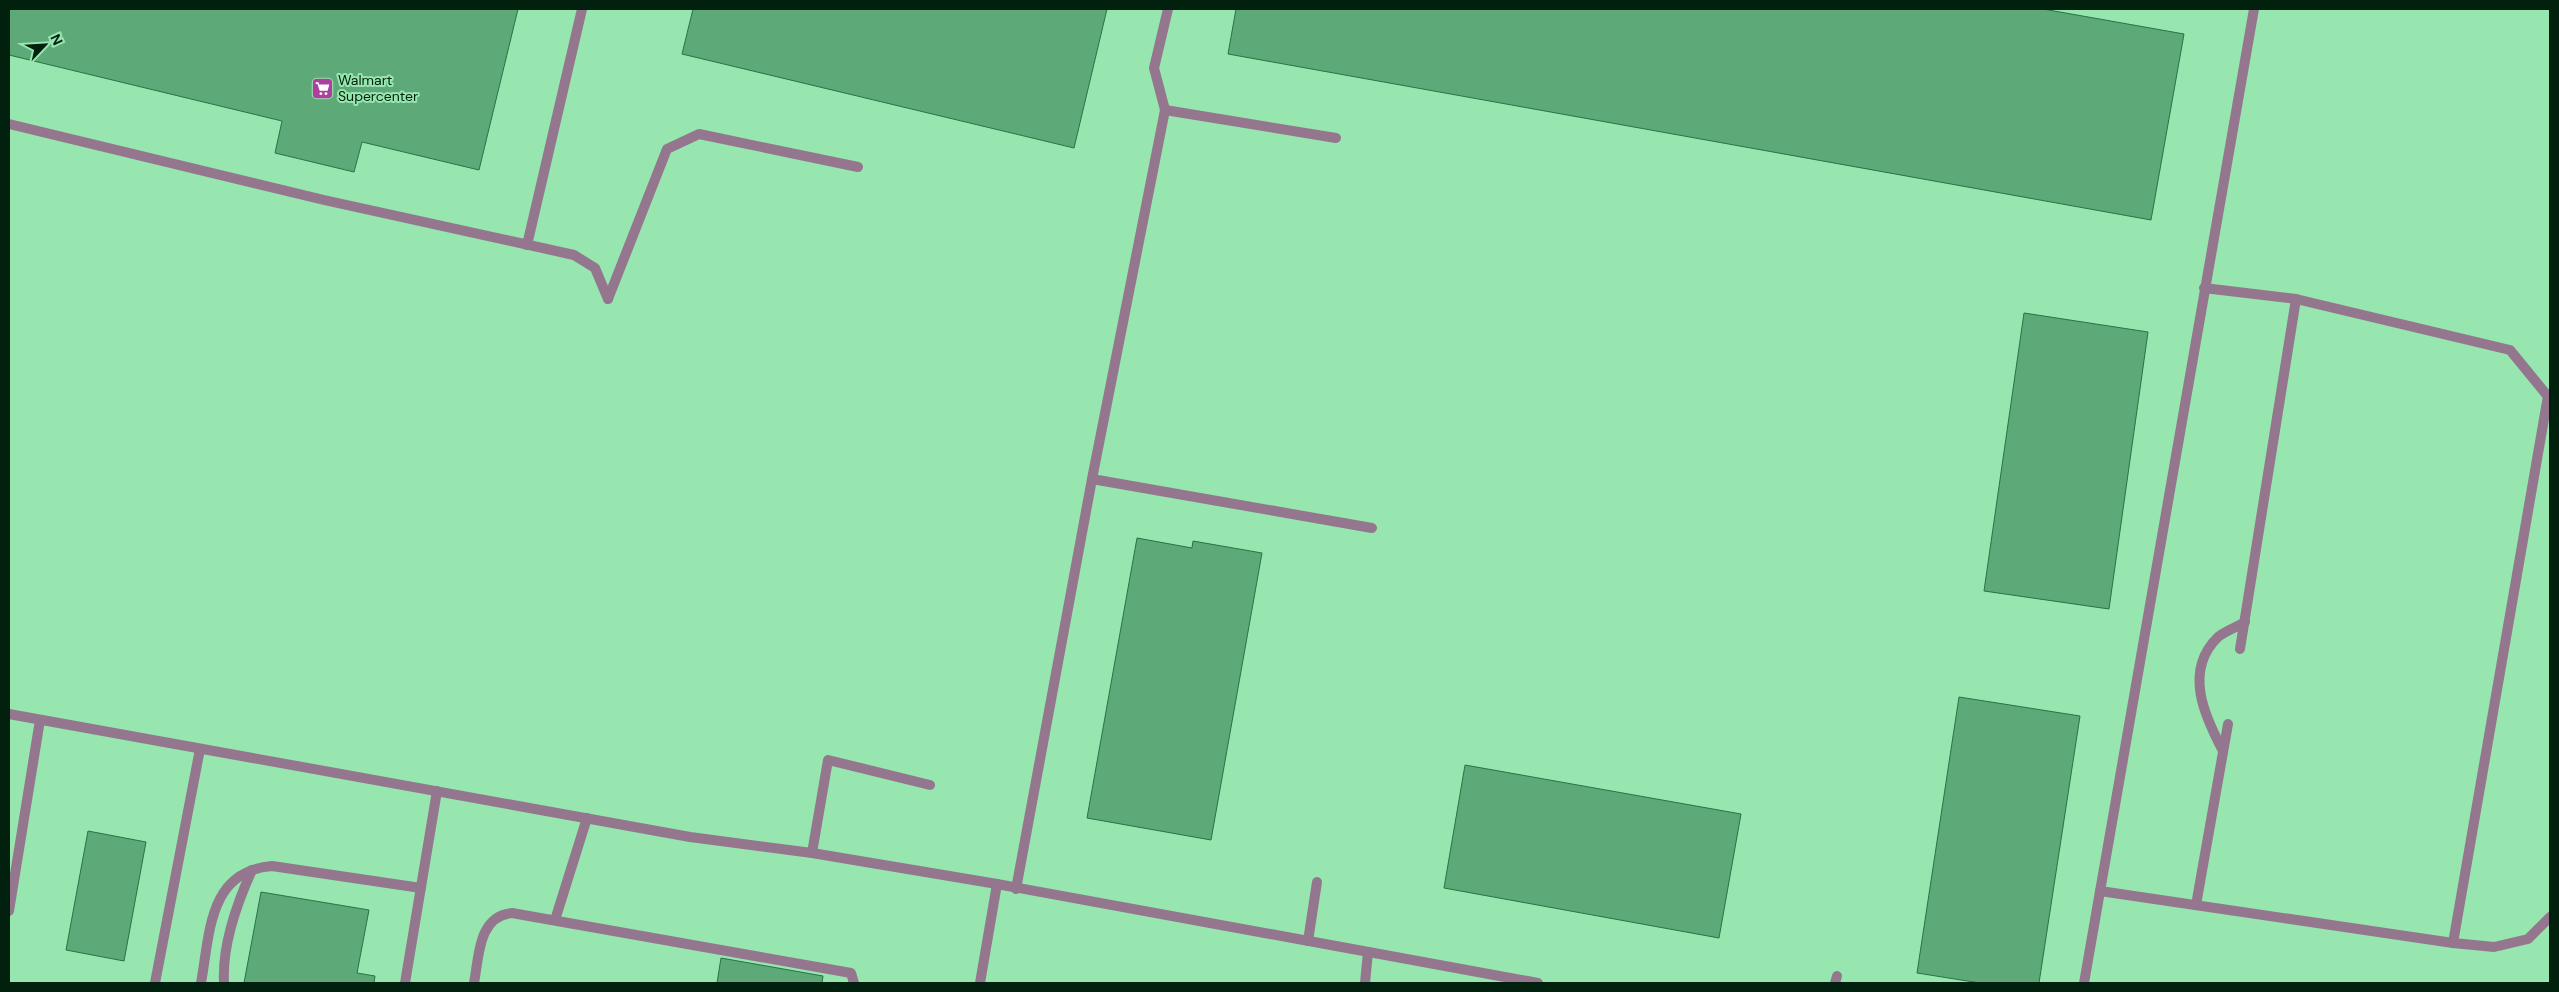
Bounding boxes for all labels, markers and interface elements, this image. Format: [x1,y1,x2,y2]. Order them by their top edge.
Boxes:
north arrow [20,20,70,70]
text: N [46,31,67,48]
place label: Walmart Supercenter [338,71,418,105]
supermarket icon: Walmart Supercenter [310,76,334,100]

